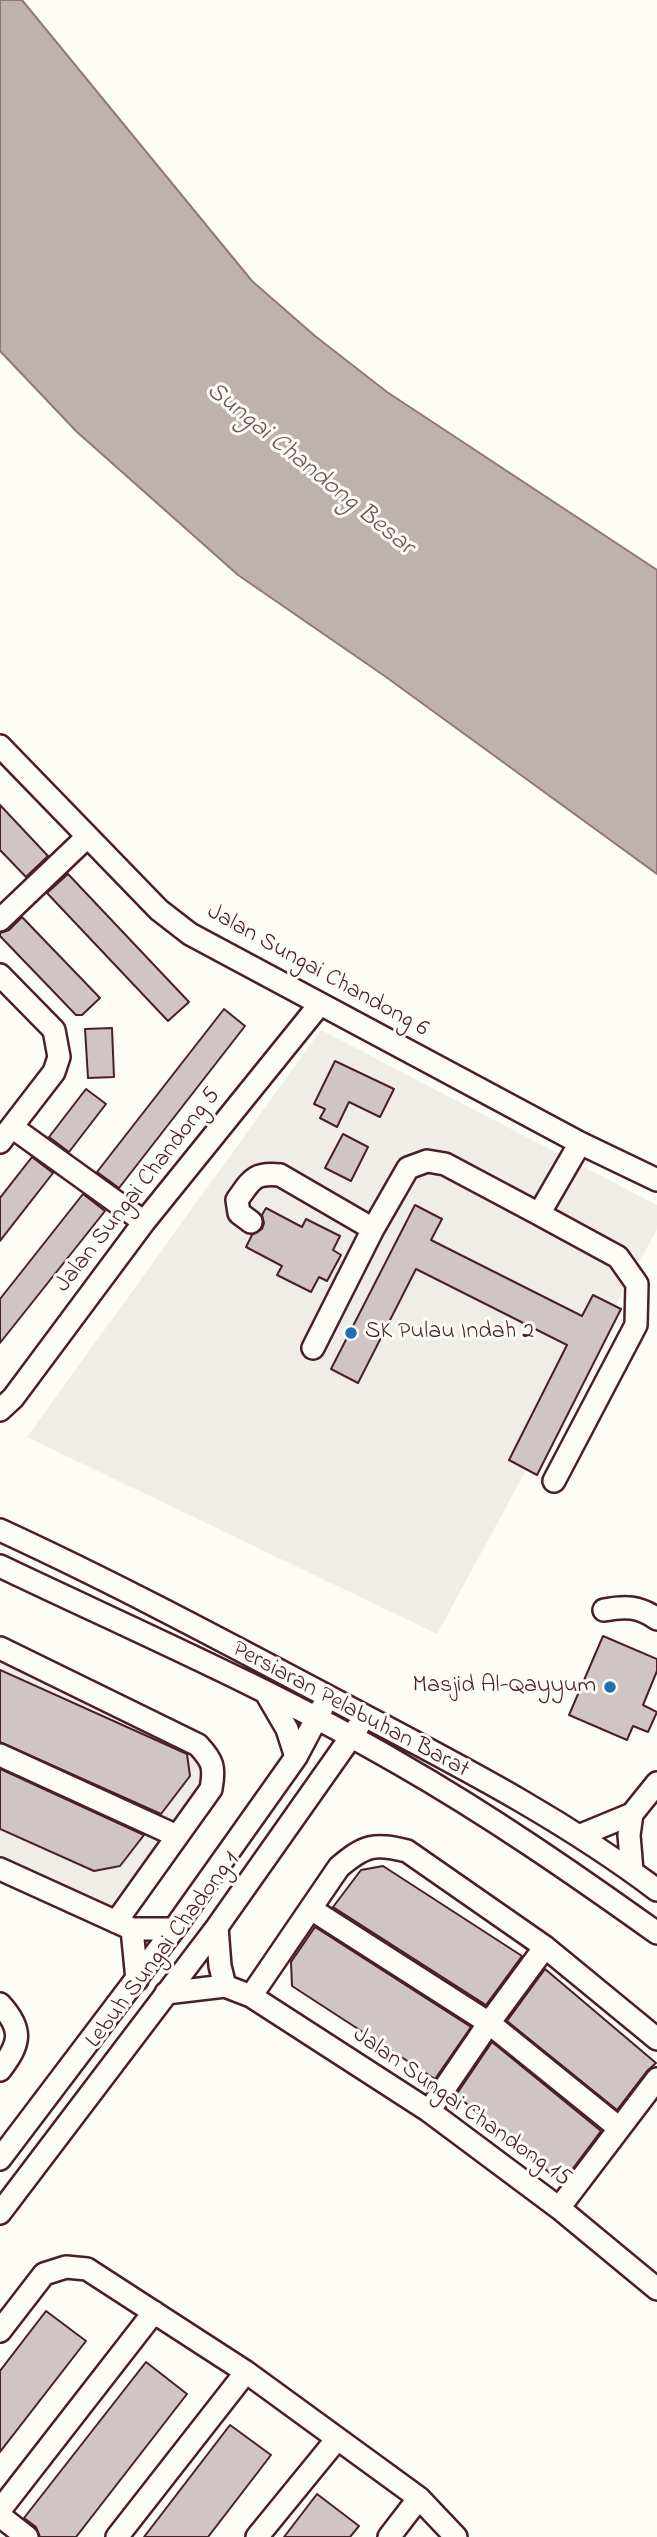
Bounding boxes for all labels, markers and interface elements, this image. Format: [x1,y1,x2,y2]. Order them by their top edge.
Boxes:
water label: Sungai Chandong Besar [199,377,419,563]
street label: Jalan Sungai Chandong 6 [201,899,433,1045]
street label: Jalan Sungai Chandong 5 [50,1083,228,1299]
place label: SK Pulau Indah 2 [365,1319,534,1347]
marker: SK Pulau Indah 2 [343,1325,359,1341]
street label: Persiaran Pelabuhan Barat [226,1636,474,1786]
place label: Masjid Al-Qayyum [412,1673,596,1701]
marker: Masjid Al-Qayyum [602,1679,618,1695]
street label: Lebuh Sungai Chadong 1 [81,1847,247,2055]
street label: Jalan Sungai Chandong 15 [346,2022,576,2194]

